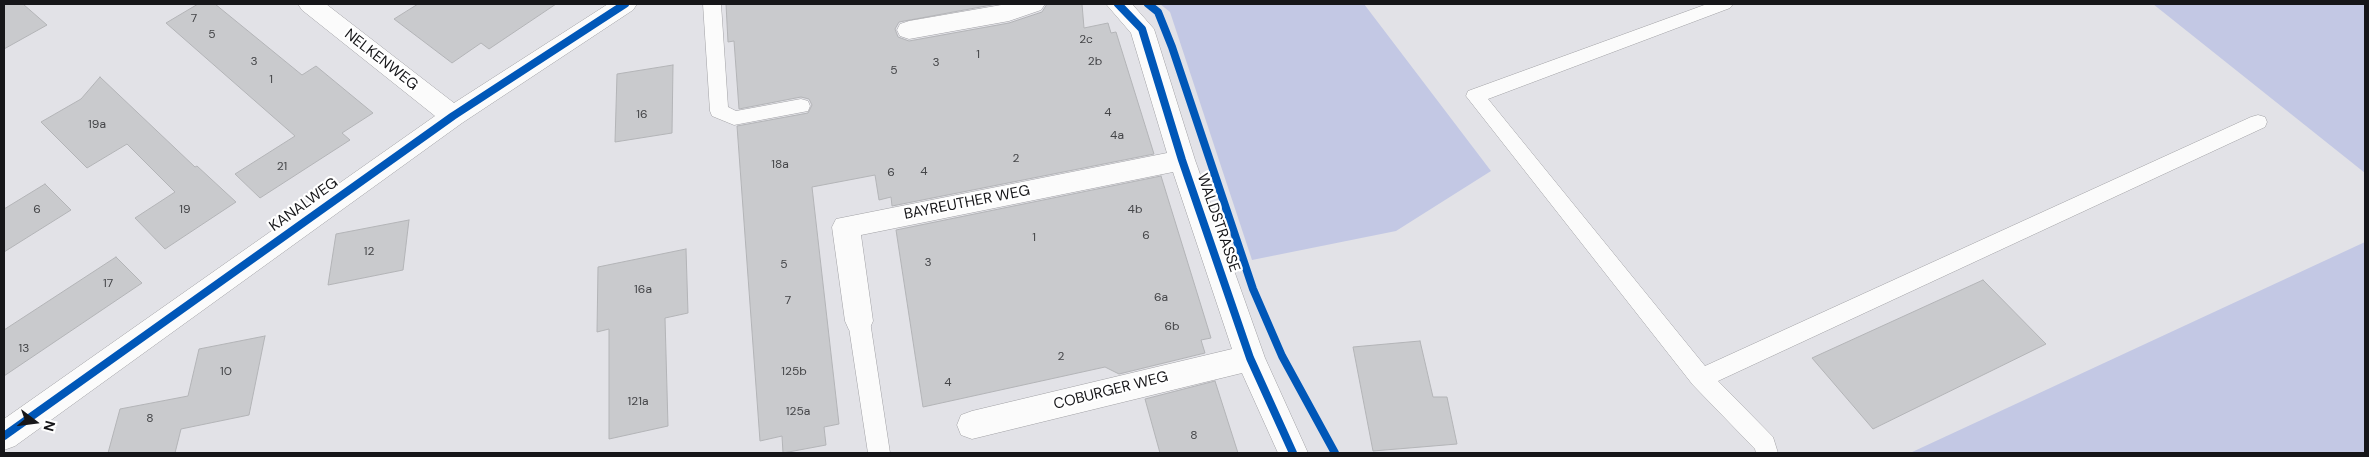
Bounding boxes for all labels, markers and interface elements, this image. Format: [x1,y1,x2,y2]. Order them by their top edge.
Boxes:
house number: 7 [191,12,197,26]
street label: NELKENWEG [341,26,421,94]
house number: 5 [208,28,216,42]
house number: 2c [1079,33,1093,47]
house number: 1 [976,48,980,62]
house number: 3 [250,55,258,69]
house number: 2b [1088,55,1102,69]
house number: 3 [932,56,940,70]
house number: 5 [890,64,898,78]
house number: 1 [269,73,273,87]
house number: 4 [1104,106,1112,120]
house number: 16 [636,108,648,122]
house number: 19a [88,118,106,132]
house number: 4a [1110,129,1124,143]
house number: 2 [1013,152,1019,166]
house number: 18a [771,158,789,172]
house number: 21 [277,160,287,174]
house number: 4 [920,165,928,179]
house number: 6 [887,166,895,180]
street label: WALDSTRASSE [1193,171,1243,275]
street label: KANALWEG [266,174,342,236]
street label: BAYREUTHER WEG [902,182,1032,224]
house number: 6 [33,203,41,217]
house number: 19 [179,203,191,217]
house number: 4b [1128,203,1142,217]
house number: 6 [1142,229,1150,243]
house number: 1 [1032,231,1036,245]
house number: 12 [364,245,374,259]
house number: 3 [924,256,932,270]
house number: 5 [780,258,788,272]
house number: 17 [103,277,113,291]
house number: 16a [634,283,652,297]
house number: 6a [1154,291,1168,305]
house number: 7 [785,294,791,308]
house number: 6b [1164,320,1180,334]
house number: 13 [19,342,29,356]
house number: 2 [1058,350,1064,364]
house number: 10 [220,365,232,379]
house number: 125b [781,365,807,379]
street label: COBURGER WEG [1052,368,1170,414]
house number: 4 [944,376,952,390]
house number: 121a [628,395,648,409]
north arrow [10,397,60,447]
house number: 125a [786,405,810,419]
house number: 8 [146,412,154,426]
text: N [39,419,60,433]
house number: 8 [1190,429,1198,443]

